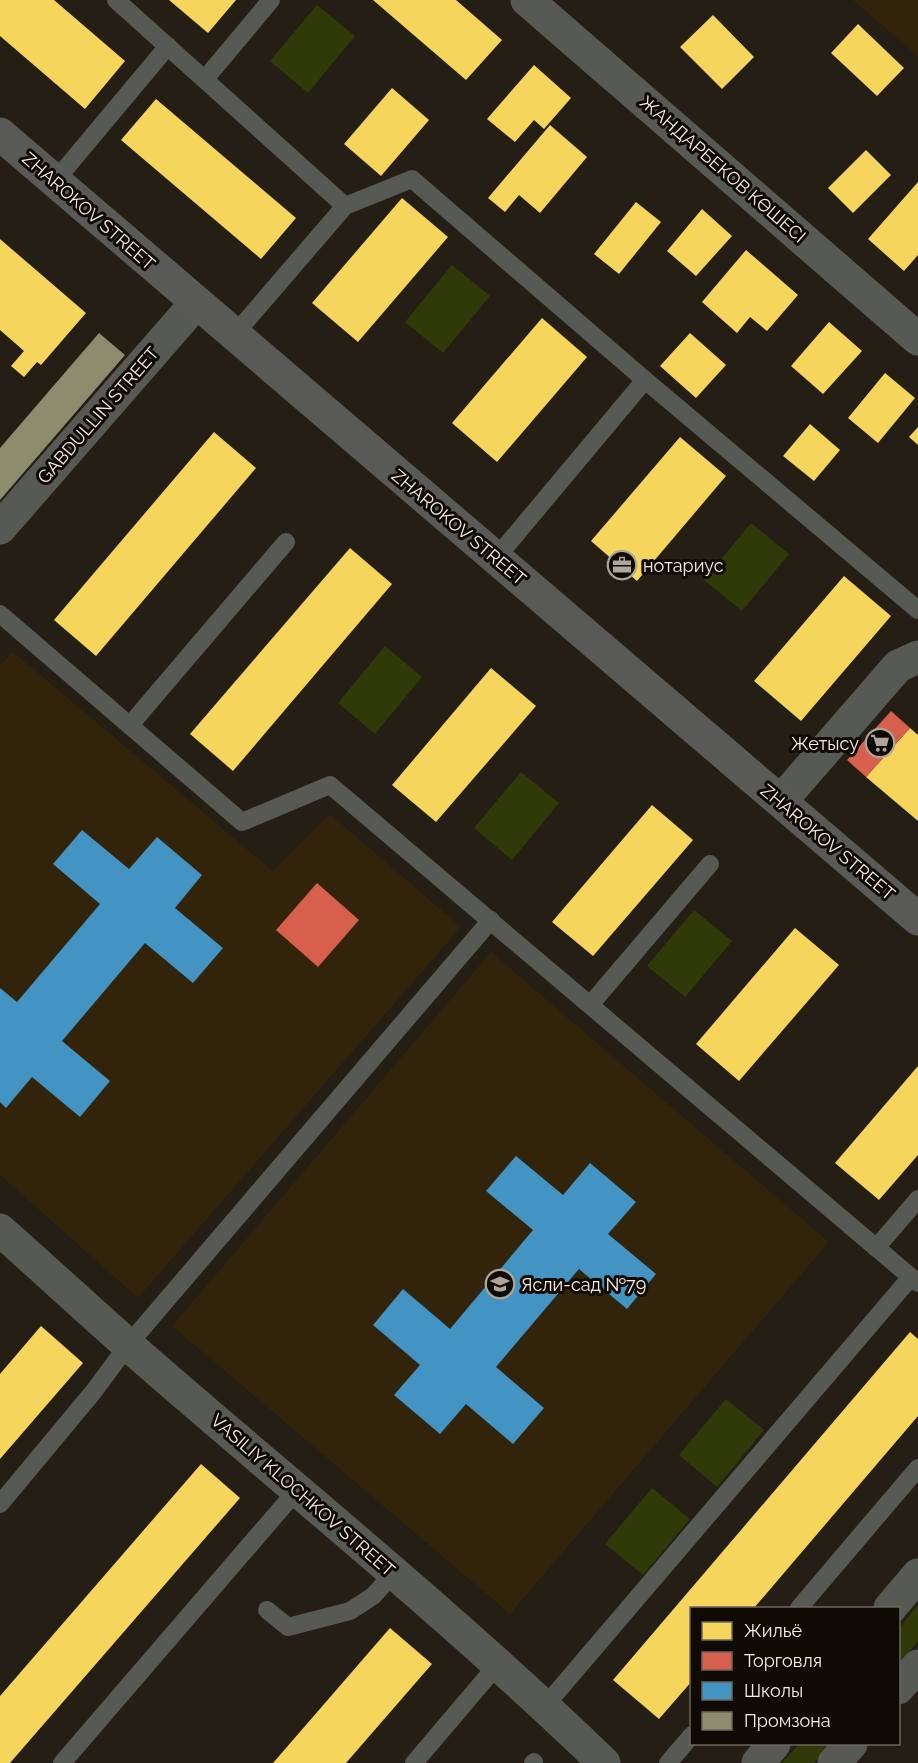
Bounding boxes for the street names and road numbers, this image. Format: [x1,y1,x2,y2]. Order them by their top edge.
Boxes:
street label: ЖАНДАРБЕКОВ КӨШЕСІ [636,91,810,247]
street label: ZHAROKOV STREET [18,148,160,274]
street label: GABDULLIN STREET [33,342,163,488]
street label: ZHAROKOV STREET [388,465,530,589]
street label: ZHAROKOV STREET [757,780,899,904]
street label: VASILIY KLOCHKOV STREET [207,1409,399,1581]

